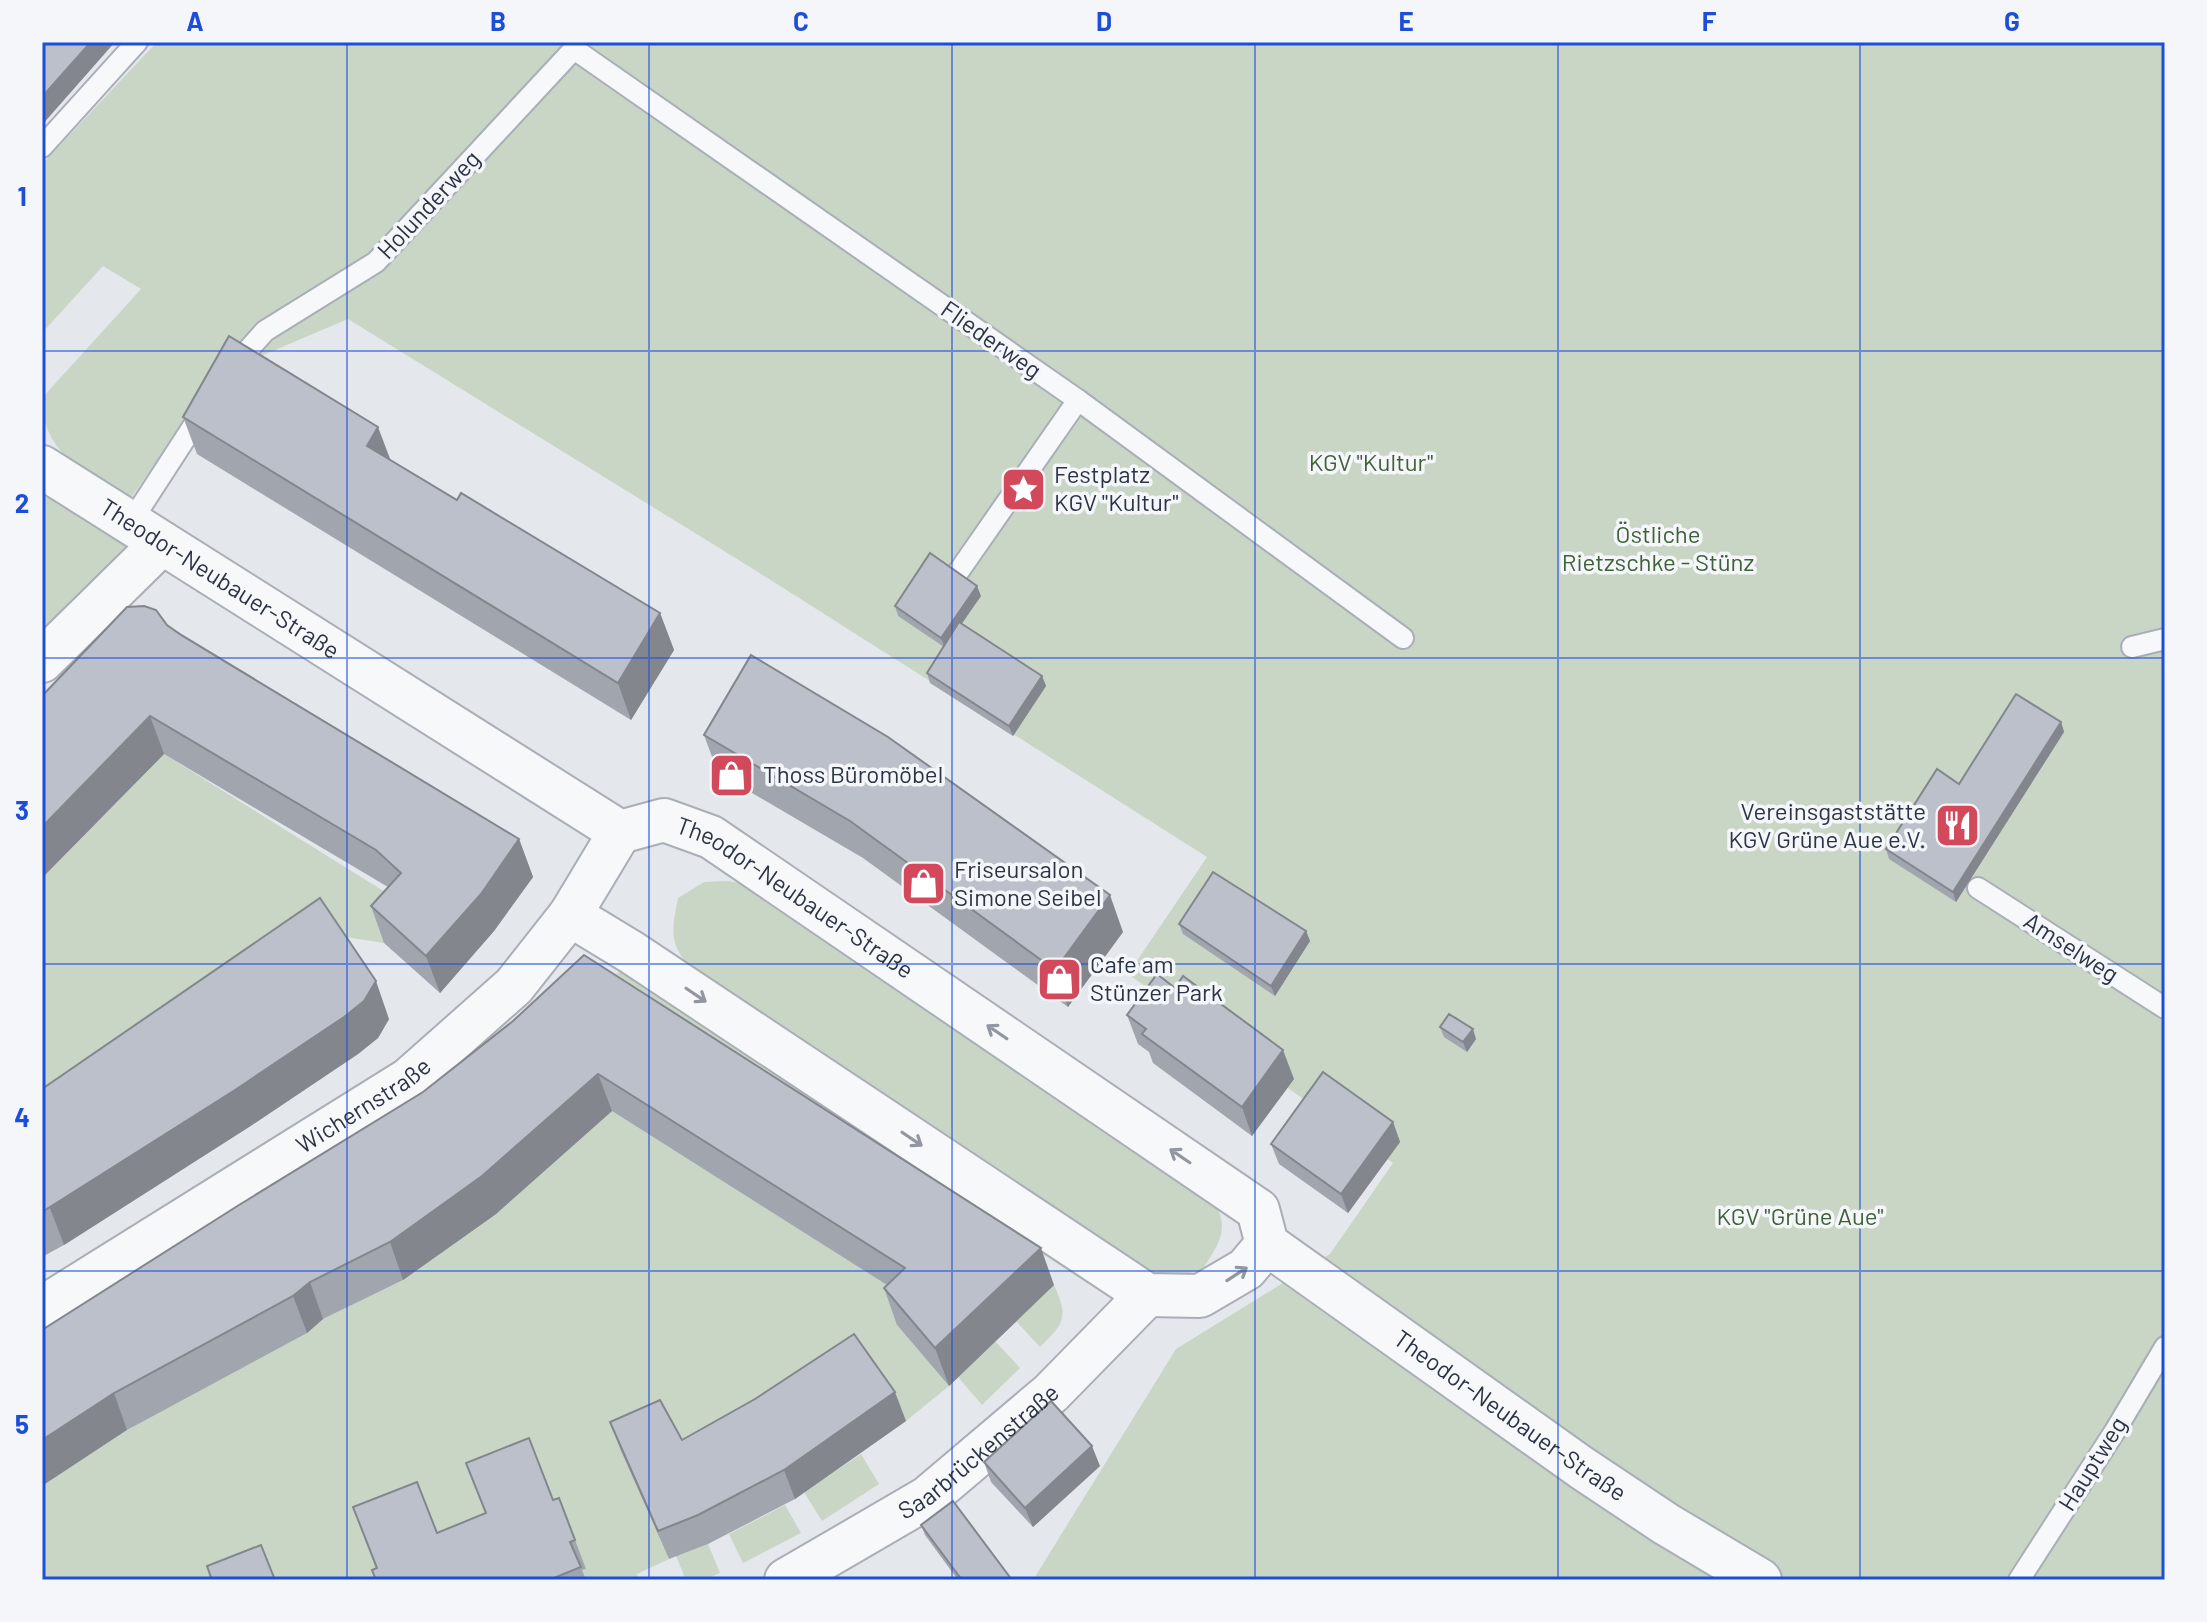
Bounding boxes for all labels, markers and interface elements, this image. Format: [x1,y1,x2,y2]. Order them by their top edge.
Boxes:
text: A [186,5,204,36]
text: B [490,5,506,36]
text: C [793,5,809,36]
text: D [1096,5,1112,36]
text: E [1398,5,1414,36]
text: F [1702,5,1717,36]
text: G [2004,5,2020,36]
street label: Holunderweg [370,144,485,264]
text: 1 [17,180,27,211]
street label: Fliederweg [936,294,1048,384]
park label: KGV "Kultur" [1309,447,1433,476]
place label: Festplatz KGV "Kultur" [1054,459,1179,516]
place icon: Festplatz KGV "Kultur" [999,465,1047,513]
text: 2 [15,487,29,518]
street label: Theodor-Neubauer-Straße [95,491,345,664]
park label: Östliche Rietzschke - Stünz [1562,519,1754,576]
shop icon: Thoss Büromöbel [708,751,756,799]
place label: Thoss Büromöbel [763,759,943,788]
text: 3 [15,794,29,825]
place label: Vereinsgaststätte KGV Grüne Aue e.V. [1728,796,1926,853]
restaurant icon: Vereinsgaststätte KGV Grüne Aue e.V. [1933,802,1981,850]
street label: Theodor-Neubauer-Straße [673,810,920,984]
place label: Friseursalon Simone Seibel [954,854,1101,911]
shop icon: Friseursalon Simone Seibel [899,860,947,908]
street label: Amselweg [2019,905,2125,988]
place label: Cafe am Stünzer Park [1090,949,1223,1006]
shop icon: Cafe am Stünzer Park [1035,955,1083,1003]
one-way arrow [684,988,707,1004]
one-way arrow [986,1023,1009,1039]
street label: Wichernstraße [290,1051,436,1159]
text: 4 [14,1101,30,1132]
one-way arrow [901,1131,923,1148]
one-way arrow [1170,1148,1192,1164]
park label: KGV "Grüne Aue" [1716,1201,1884,1230]
one-way arrow [1225,1266,1247,1282]
street label: Theodor-Neubauer-Straße [1389,1323,1632,1506]
street label: Saarbrückenstraße [892,1377,1064,1525]
text: 5 [15,1408,29,1439]
street label: Hauptweg [2052,1411,2132,1516]

